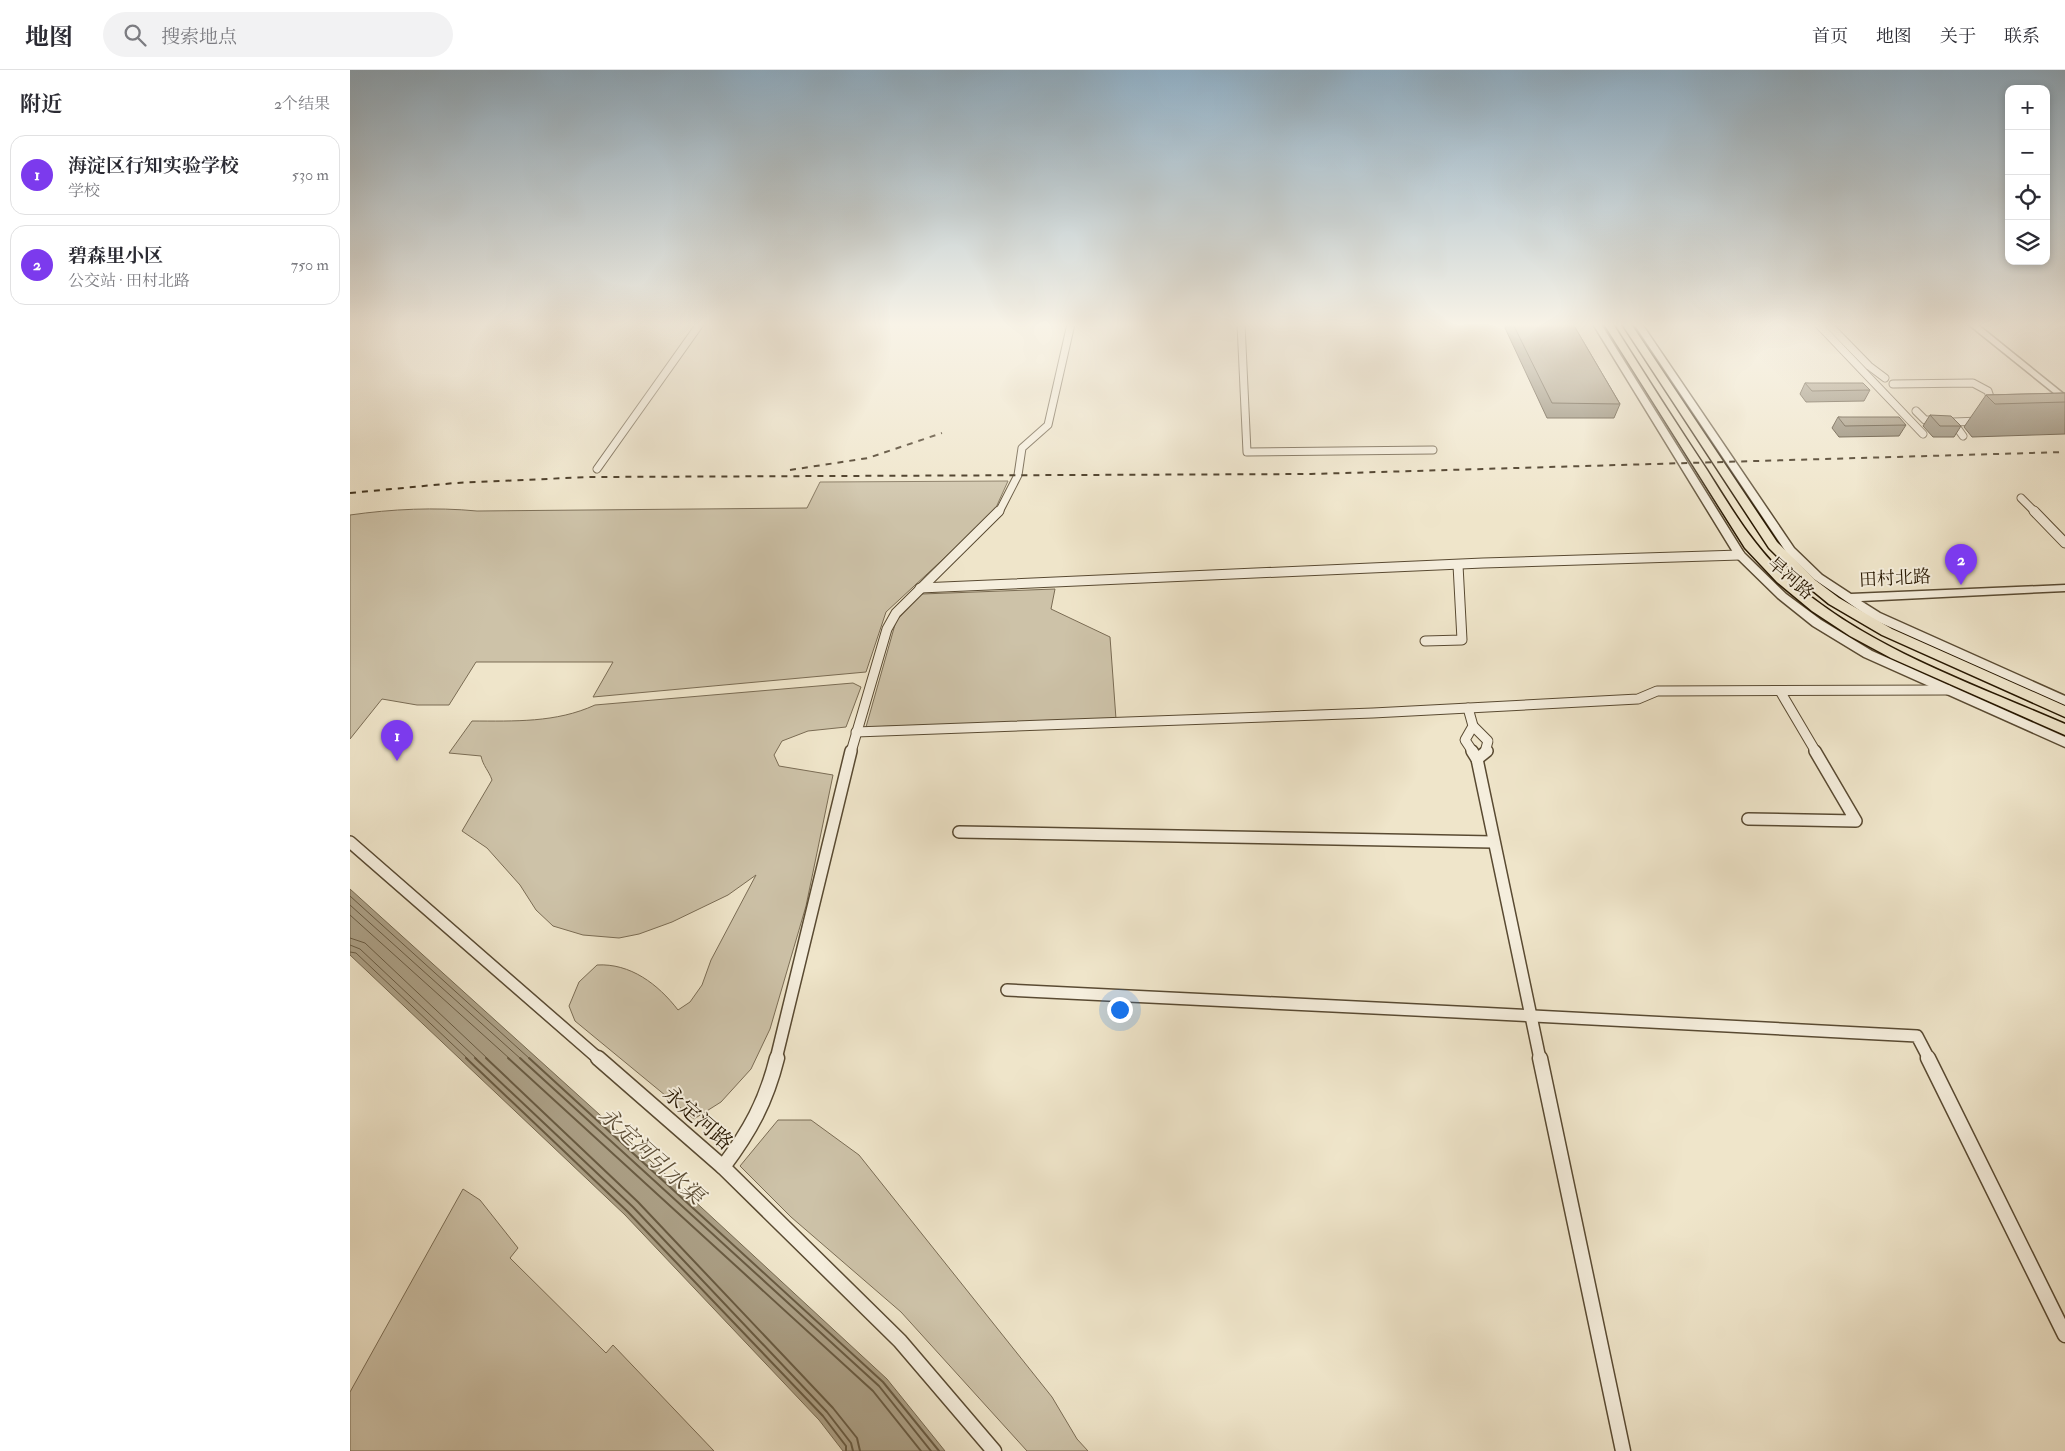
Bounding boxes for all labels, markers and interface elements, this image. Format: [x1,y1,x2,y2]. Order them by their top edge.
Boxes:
search box [103,12,453,57]
icon: search [121,21,149,49]
text: 地图 [25,22,73,53]
text: 搜索地点 [161,25,237,49]
text: 首页 [1812,25,1848,48]
text: 地图 [1876,25,1912,48]
text: 关于 [1940,25,1976,48]
text: 联系 [2004,25,2040,48]
map controls [2005,85,2050,265]
button: + [2005,85,2050,130]
text: 附近 [20,91,62,118]
text: 2个结果 [274,94,330,114]
button: − [2005,130,2050,175]
text: 海淀区行知实验学校 [68,154,239,178]
text: 1 [34,165,40,185]
text: 530 m [292,165,329,185]
button: locate [2005,175,2050,220]
text: 学校 [68,181,100,201]
button: layers [2005,220,2050,265]
text: 碧森里小区 [68,244,163,268]
text: 2 [33,255,41,275]
text: 750 m [291,255,329,275]
text: 公交站 · 田村北路 [68,271,190,291]
pin: 2 [1945,544,1977,585]
street label: 旱河路 [1763,552,1819,605]
street label: 田村北路 [1858,565,1932,592]
pin: 1 [381,720,413,761]
your location [1107,997,1133,1023]
street label: 永定河路 [657,1081,738,1156]
water label: 永定河引水渠 [593,1101,712,1212]

